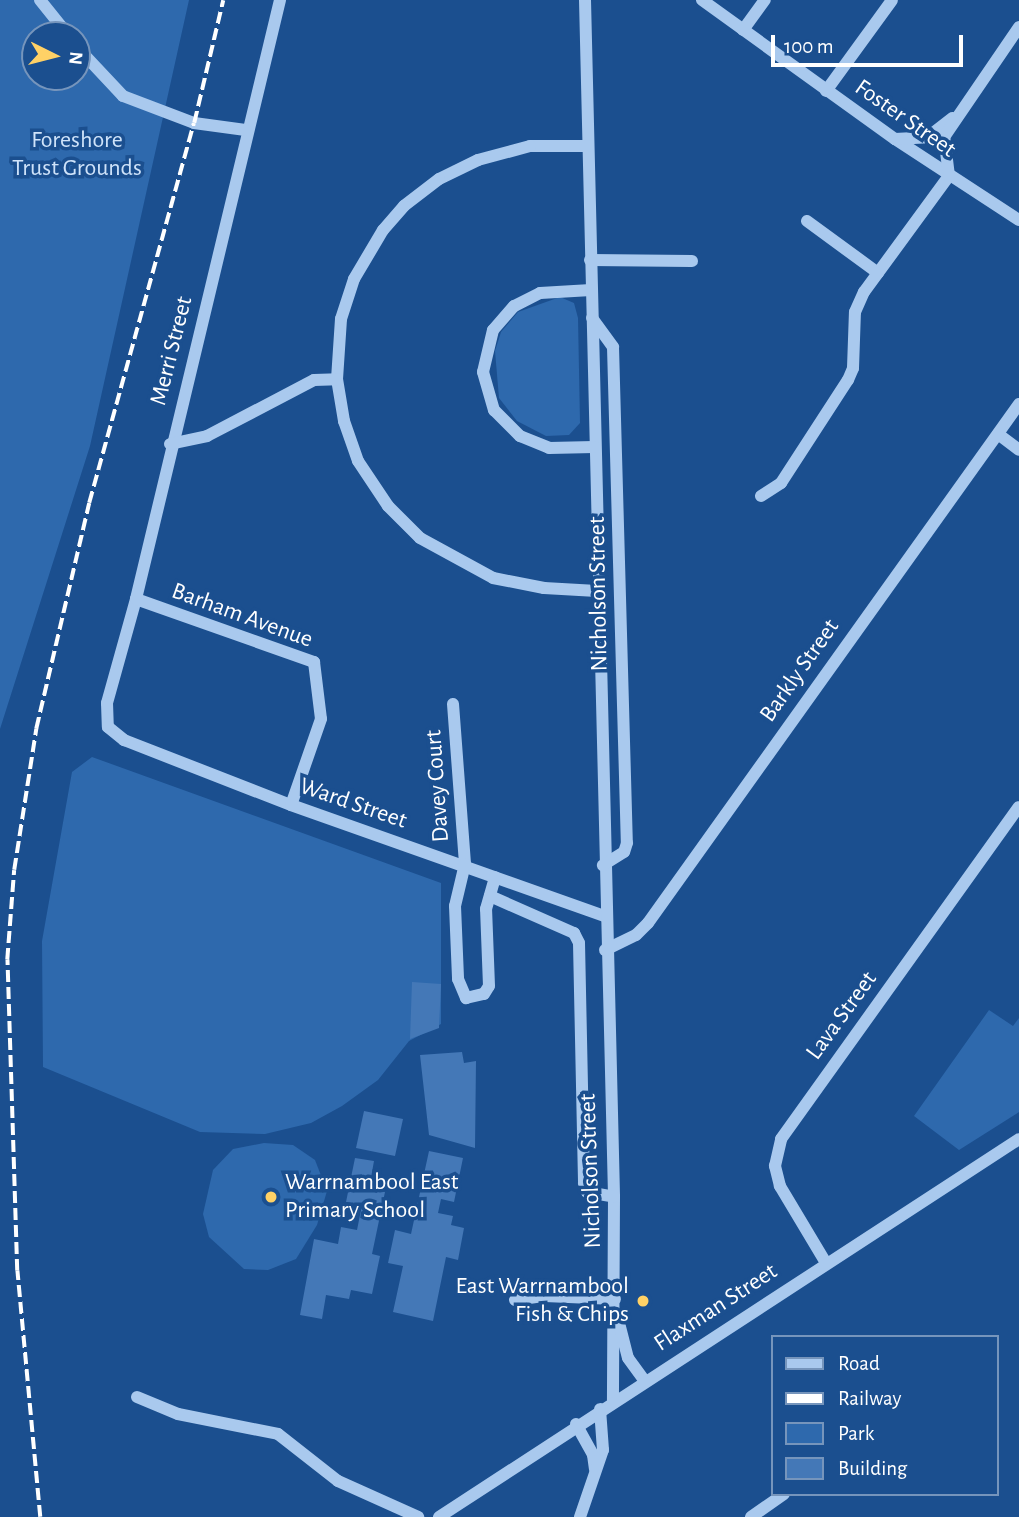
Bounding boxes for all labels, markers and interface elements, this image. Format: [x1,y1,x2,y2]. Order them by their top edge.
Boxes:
north arrow [21,21,91,91]
scale bar [774,21,967,65]
text: 100 m [784,36,834,57]
text: N [65,50,86,66]
street label: Foster Street [849,74,961,164]
park label: Foreshore Trust Grounds [12,127,142,183]
street label: Merri Street [145,294,199,408]
street label: Nicholson Street [583,516,615,672]
street label: Barham Avenue [168,577,316,655]
street label: Barkly Street [754,614,846,728]
street label: Davey Court [420,729,456,843]
street label: Ward Street [296,772,410,836]
street label: Lava Street [800,966,884,1066]
street label: Nicholson Street [574,1093,608,1249]
place label: Warrnambool East Primary School [285,1169,458,1225]
marker: Warrnambool East Primary School [263,1189,279,1205]
street label: Flaxman Street [649,1258,783,1358]
place label: East Warrnambool Fish & Chips [456,1273,629,1329]
marker: East Warrnambool Fish & Chips [635,1293,651,1309]
legend [771,1335,998,1496]
text: Road [838,1353,880,1374]
text: Railway [838,1388,901,1409]
text: Park [838,1423,874,1444]
text: Building [838,1458,907,1479]

